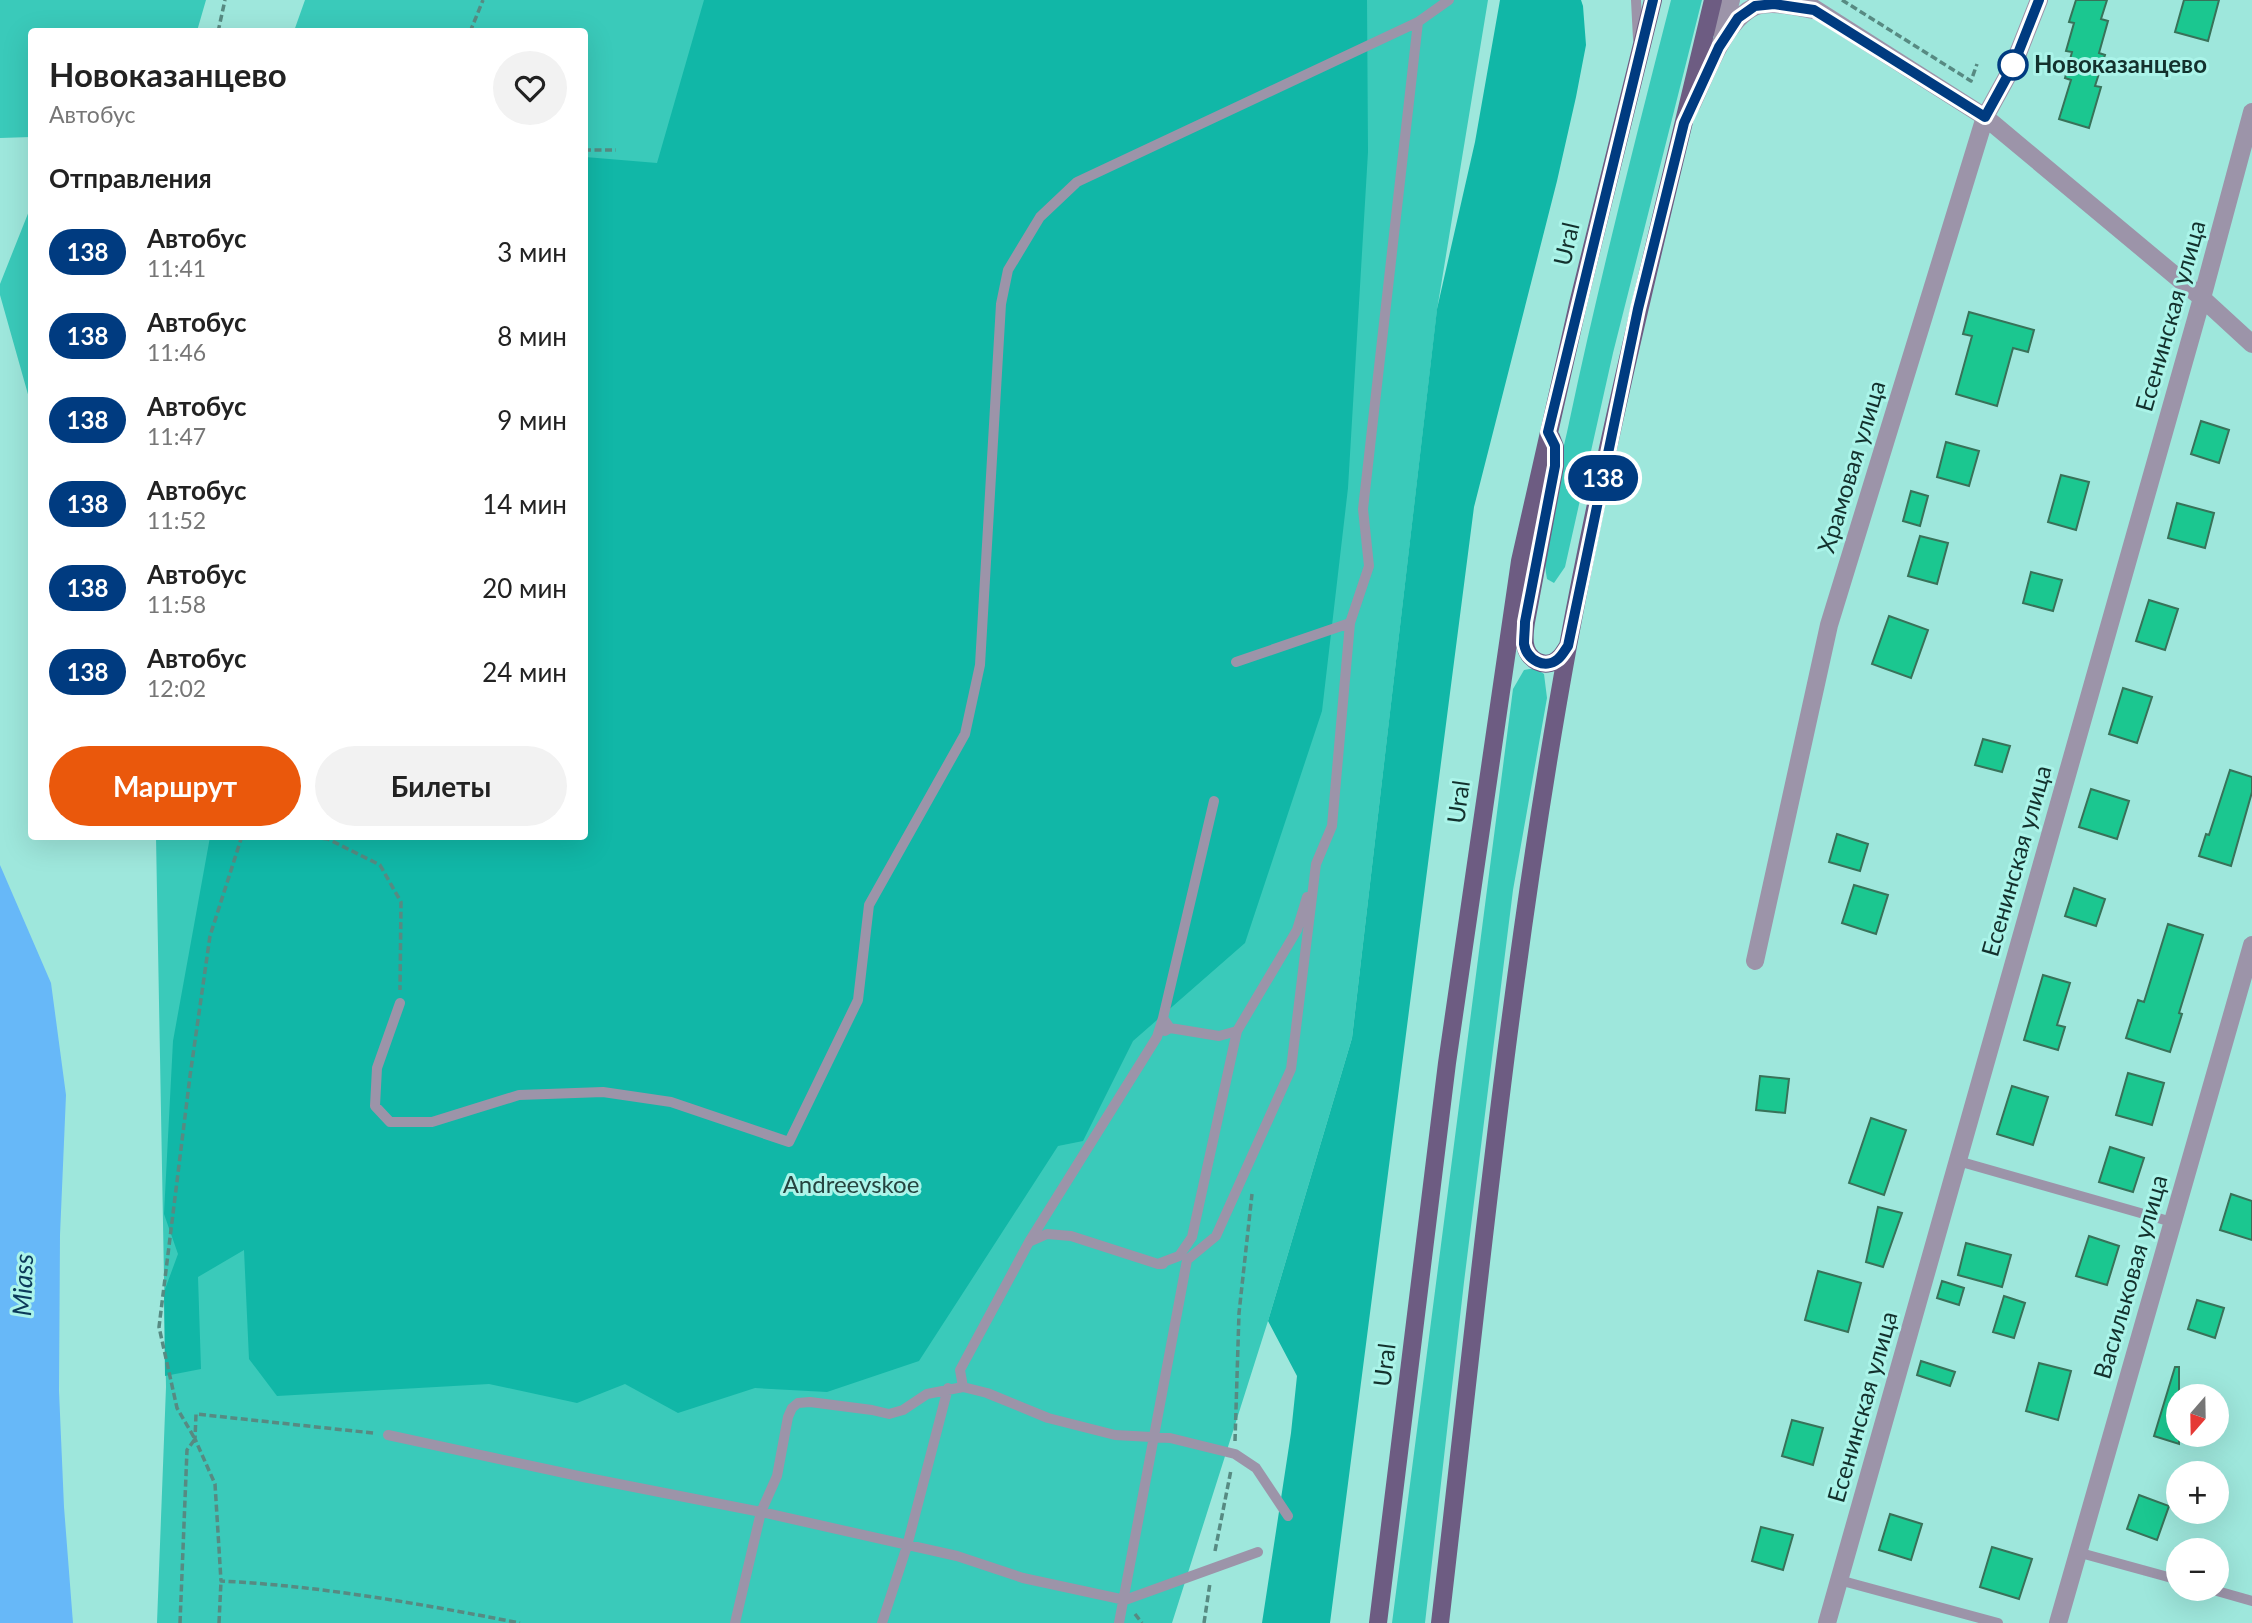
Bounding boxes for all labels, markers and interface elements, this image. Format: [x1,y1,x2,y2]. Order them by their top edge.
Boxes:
place label: Новоказанцево [2034,49,2207,78]
marker: Новоказанцево [1998,50,2028,80]
button: heart [493,51,567,125]
text: Новоказанцево [49,54,287,94]
text: Автобус [49,100,135,128]
text: Отправления [49,162,212,194]
street label: Есенинская улица [2128,217,2211,414]
street label: Ural [1547,219,1585,268]
text: Автобус [147,222,246,254]
text: 3 мин [497,236,567,268]
text: 138 [67,237,108,266]
text: 11:41 [147,254,206,282]
text: Автобус [147,306,246,338]
text: 8 мин [497,320,567,352]
text: 138 [67,321,108,350]
text: 11:46 [147,338,206,366]
street label: Храмовая улица [1811,377,1891,556]
text: Автобус [147,390,246,422]
text: 9 мин [497,404,567,436]
text: 138 [67,405,108,434]
text: 11:47 [147,422,206,450]
line badge: 138 [1563,455,1643,501]
text: 138 [1582,463,1624,492]
text: Автобус [147,474,246,506]
text: 14 мин [482,488,567,520]
text: 138 [67,489,108,518]
text: 11:52 [147,506,206,534]
text: Автобус [147,558,246,590]
text: 20 мин [482,572,567,604]
text: 138 [67,573,108,602]
text: 11:58 [147,590,206,618]
text: Автобус [147,642,246,674]
text: 24 мин [482,656,567,688]
text: 138 [67,657,108,686]
text: 12:02 [147,674,206,702]
button: Маршрут [49,746,301,826]
button: Билеты [315,746,567,826]
street label: Есенинская улица [1974,762,2057,959]
street label: Ural [1440,778,1475,825]
park label: Andreevskoe [783,1169,919,1198]
street label: Васильковая улица [2087,1171,2173,1382]
water label: Miass [5,1253,39,1317]
street label: Есенинская улица [1820,1308,1903,1505]
street label: Ural [1366,1341,1401,1388]
north arrow [2166,1384,2230,1447]
map controls [2166,1384,2229,1601]
button: + [2166,1461,2229,1524]
button: − [2166,1538,2229,1601]

